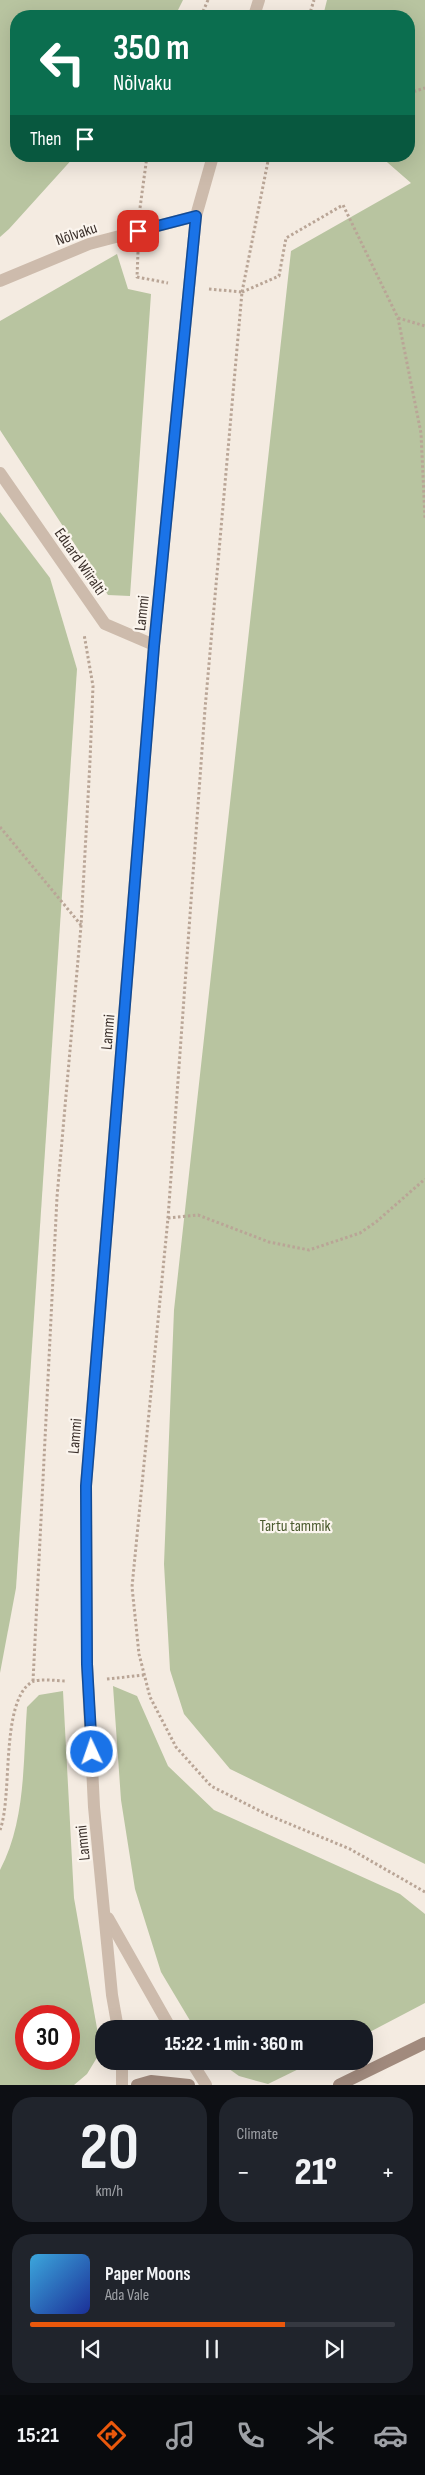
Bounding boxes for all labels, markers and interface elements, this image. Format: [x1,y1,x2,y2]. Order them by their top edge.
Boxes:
text: 350 m [113,27,189,70]
icon: left [30,30,95,95]
text: Nõlvaku [113,70,172,97]
icon: arrive [71,125,99,153]
text: Then [30,128,61,151]
pin [117,210,159,252]
icon: arrive [124,217,152,245]
street label: Nõlvaku [53,218,100,250]
street label: Eduard Wiiralti [50,525,110,599]
street label: Lammi [131,594,154,632]
street label: Lammi [97,1014,120,1051]
street label: Lammi [64,1418,87,1455]
park label: Tartu tammik [260,1517,331,1536]
position arrow [65,1725,117,1777]
street label: Lammi [72,1824,95,1862]
speed limit sign: 30 [15,2005,80,2070]
text: 15:22 · 1 min · 360 m [165,2033,303,2056]
text: 20 [80,2110,139,2188]
text: Climate [237,2125,278,2144]
text: 21° [295,2150,337,2195]
text: − [237,2156,250,2189]
text: + [381,2156,395,2189]
text: km/h [95,2182,123,2201]
text: Paper Moons [105,2263,191,2286]
text: Ada Vale [105,2286,149,2305]
icon: previous [77,2335,105,2363]
icon: pause [198,2335,226,2363]
icon: next [320,2335,348,2363]
icon: directions [94,2418,129,2453]
icon: music [163,2418,198,2453]
icon: phone [233,2418,268,2453]
icon: climate [303,2418,338,2453]
icon: car [373,2418,408,2453]
text: 15:21 [17,2422,59,2449]

